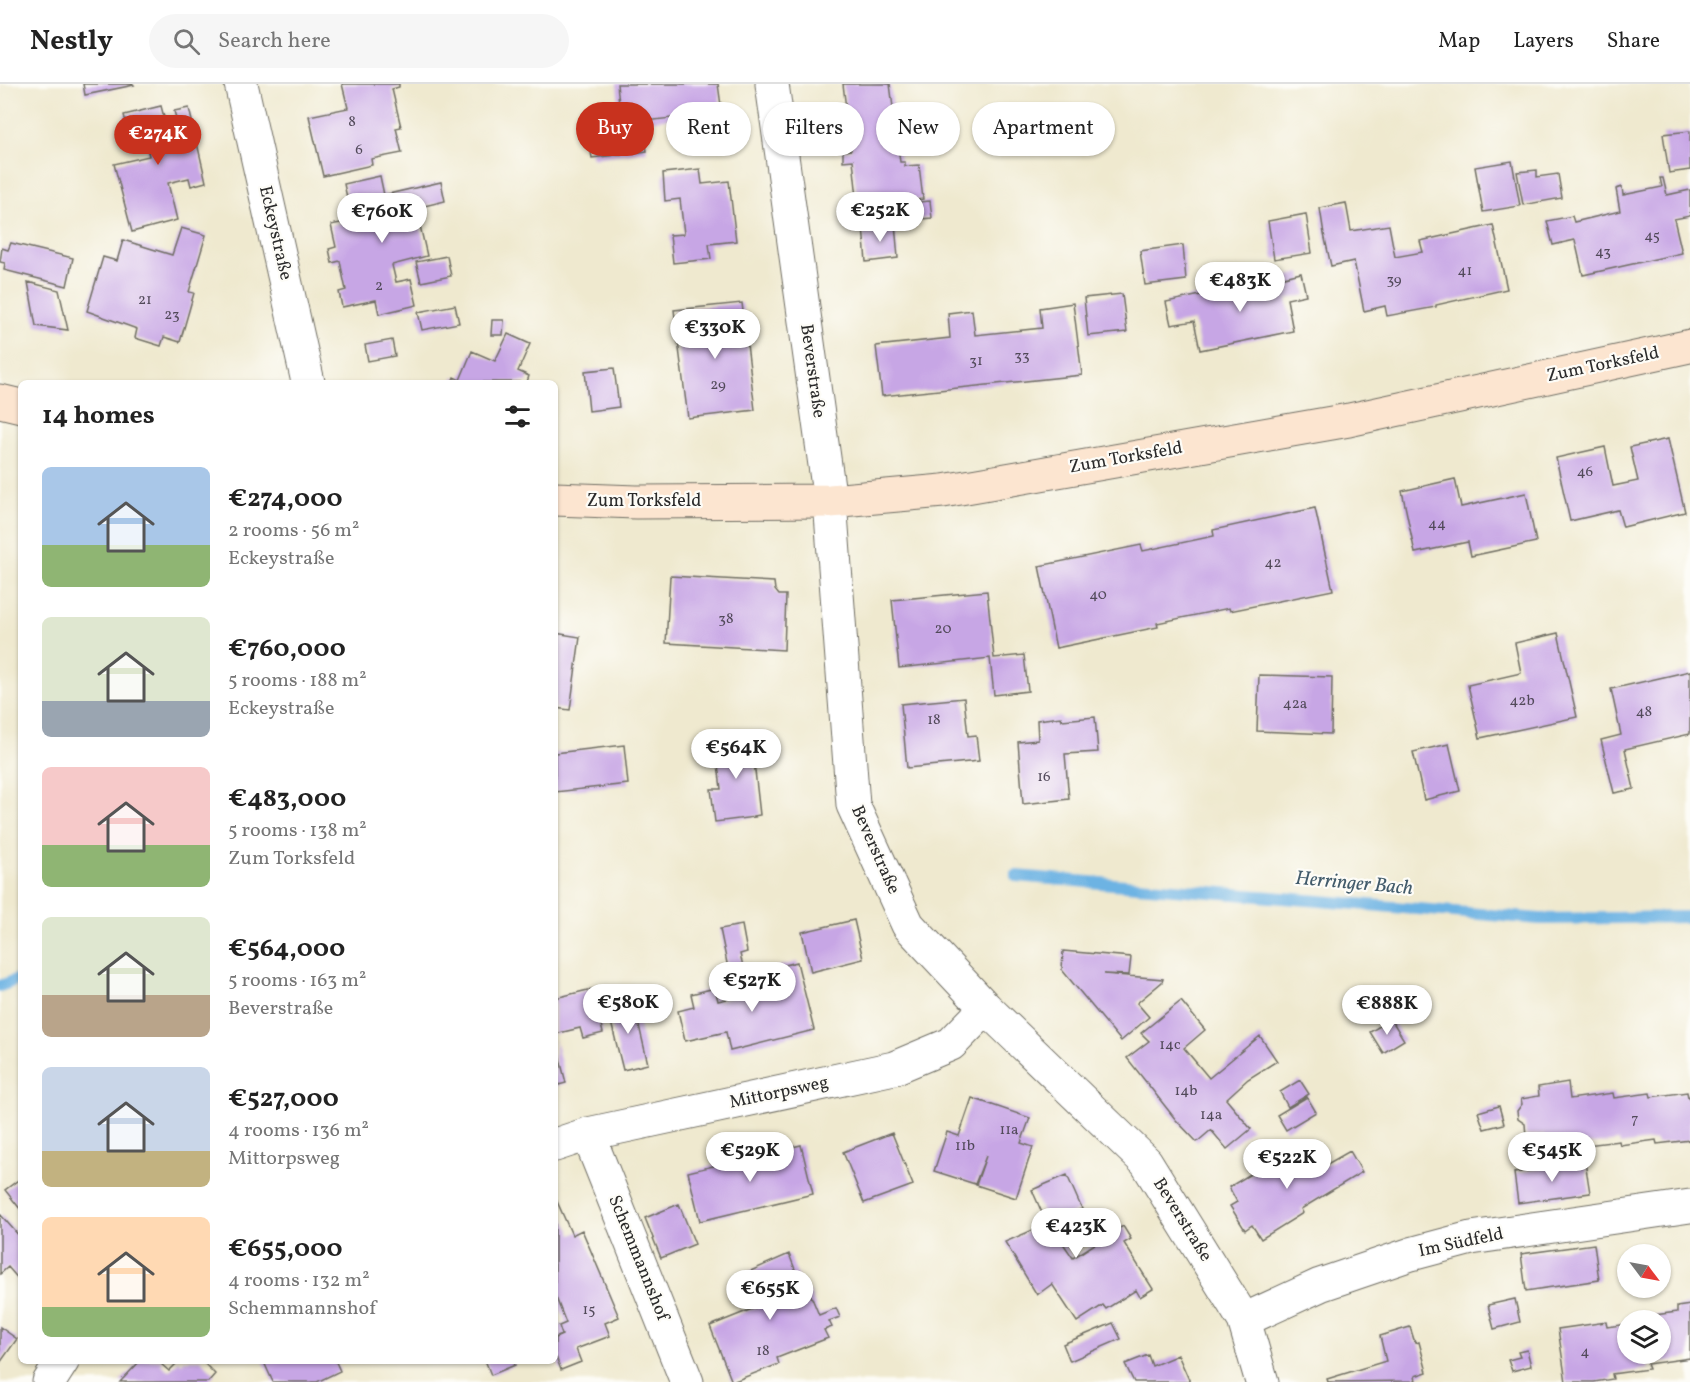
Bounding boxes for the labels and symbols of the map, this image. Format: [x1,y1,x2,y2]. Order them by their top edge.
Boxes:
house number: 8 [348,112,356,133]
pin: €274K [116,115,200,166]
house number: 6 [355,140,363,161]
street label: Eckeystraße [252,183,298,283]
pin: €252K [838,192,922,243]
pin: €760K [340,193,424,244]
house number: 45 [1644,226,1660,247]
house number: 43 [1595,242,1611,263]
house number: 41 [1458,261,1472,282]
pin: €483K [1198,262,1282,313]
house number: 39 [1386,270,1402,291]
house number: 2 [375,276,383,297]
house number: 21 [138,290,152,311]
house number: 23 [164,305,180,326]
pin: €330K [673,309,757,360]
street label: Beverstraße [793,322,831,420]
street label: Zum Torksfeld [1544,341,1662,389]
house number: 33 [1014,346,1030,367]
house number: 31 [969,351,983,372]
house number: 29 [710,375,726,396]
street label: Zum Torksfeld [1067,436,1185,480]
house number: 46 [1577,462,1593,483]
street label: Zum Torksfeld [587,489,701,514]
house number: 44 [1428,514,1446,535]
house number: 42 [1264,553,1282,574]
house number: 40 [1089,585,1107,606]
house number: 38 [718,609,734,630]
house number: 20 [935,619,951,640]
house number: 42b [1509,691,1535,712]
house number: 42a [1283,694,1307,715]
house number: 48 [1636,702,1652,723]
house number: 18 [927,710,941,731]
pin: €564K [694,729,778,780]
house number: 16 [1037,767,1051,788]
street label: Beverstraße [844,802,906,898]
water label: Herringer Bach [1294,865,1414,903]
pin: €527K [710,962,794,1013]
pin: €580K [586,984,670,1035]
pin: €888K [1345,985,1429,1036]
house number: 14c [1159,1035,1181,1056]
street label: Mittorpsweg [727,1070,831,1116]
house number: 14b [1175,1081,1197,1102]
house number: 14a [1200,1105,1222,1126]
house number: 7 [1631,1109,1639,1130]
house number: 11a [999,1120,1019,1141]
pin: €529K [708,1132,792,1183]
pin: €545K [1510,1132,1594,1183]
house number: 11b [955,1136,975,1157]
pin: €522K [1245,1139,1329,1190]
street label: Beverstraße [1146,1173,1218,1267]
street label: Schemmannshof [601,1192,675,1326]
pin: €423K [1034,1208,1118,1259]
street label: Im Südfeld [1416,1222,1506,1264]
north arrow [1617,1244,1671,1298]
pin: €655K [728,1270,812,1321]
house number: 15 [582,1300,596,1321]
house number: 18 [756,1341,770,1362]
house number: 4 [1581,1342,1590,1363]

